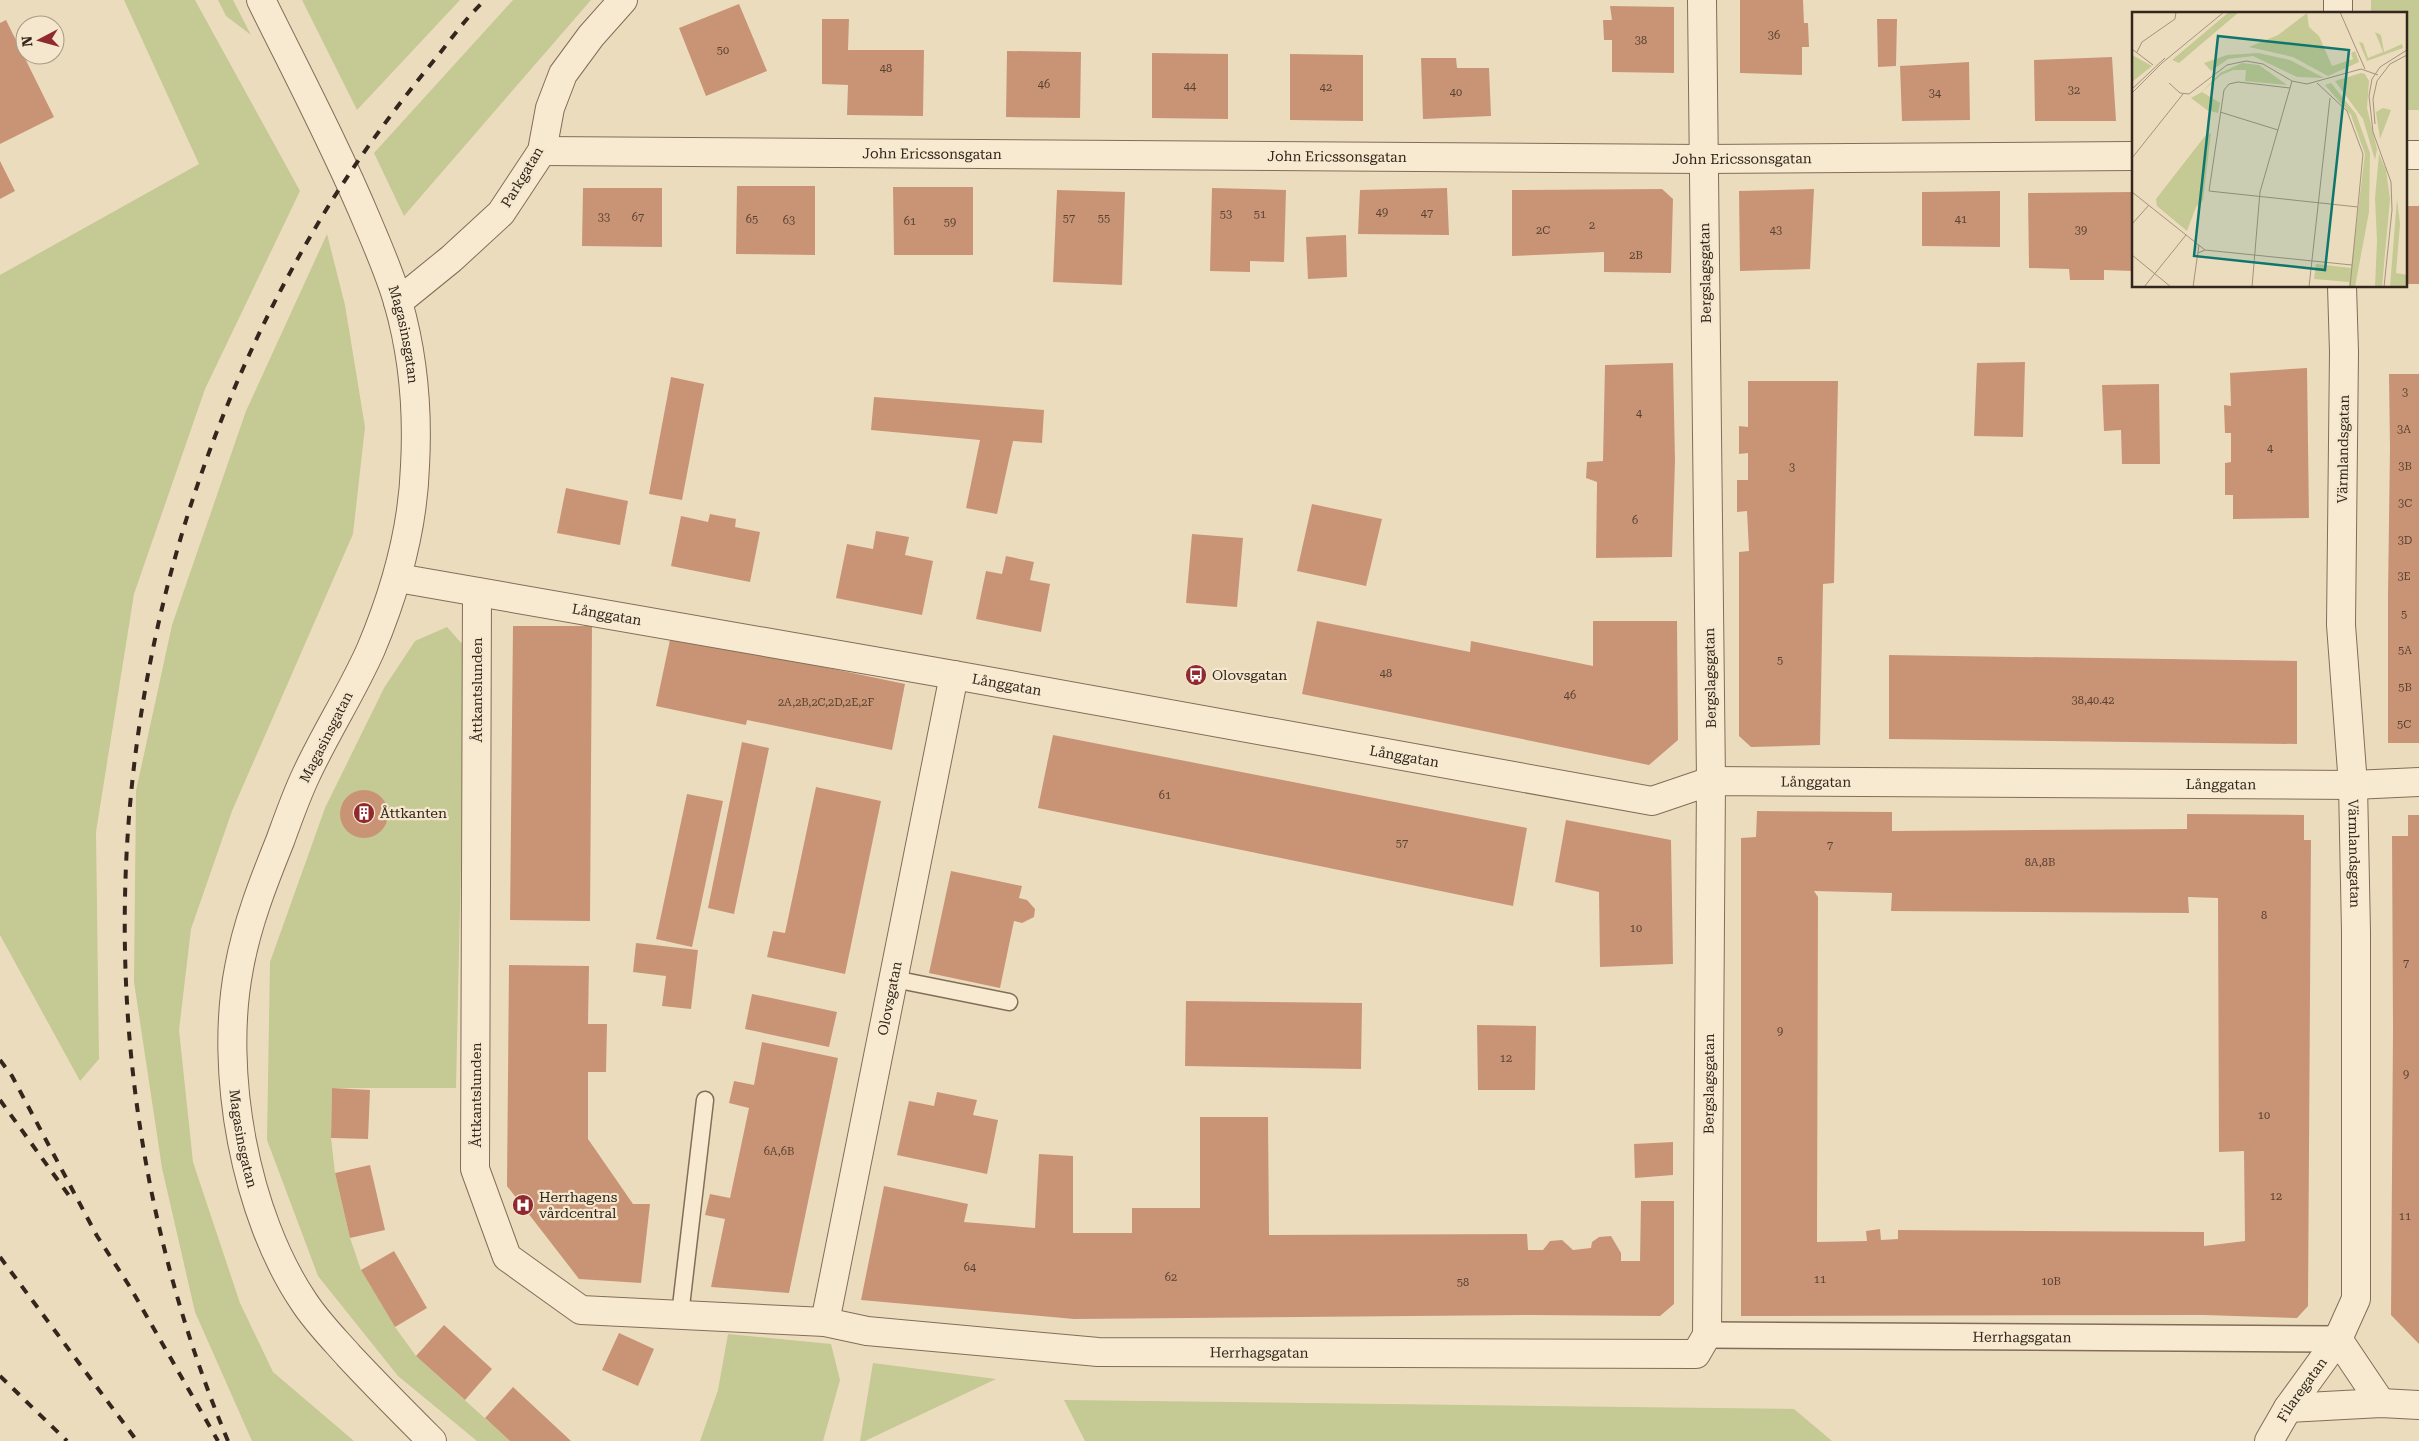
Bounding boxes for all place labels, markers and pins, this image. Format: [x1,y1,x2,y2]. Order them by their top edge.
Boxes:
bus stop icon: Olovsgatan [1184,663,1208,687]
place label: Olovsgatan [1212,667,1287,683]
building icon: Åttkanten [352,801,376,825]
place label: Åttkanten [380,805,447,821]
place label: Herrhagens vårdcentral [539,1189,618,1221]
hospital icon: Herrhagens vårdcentral [511,1193,535,1217]

